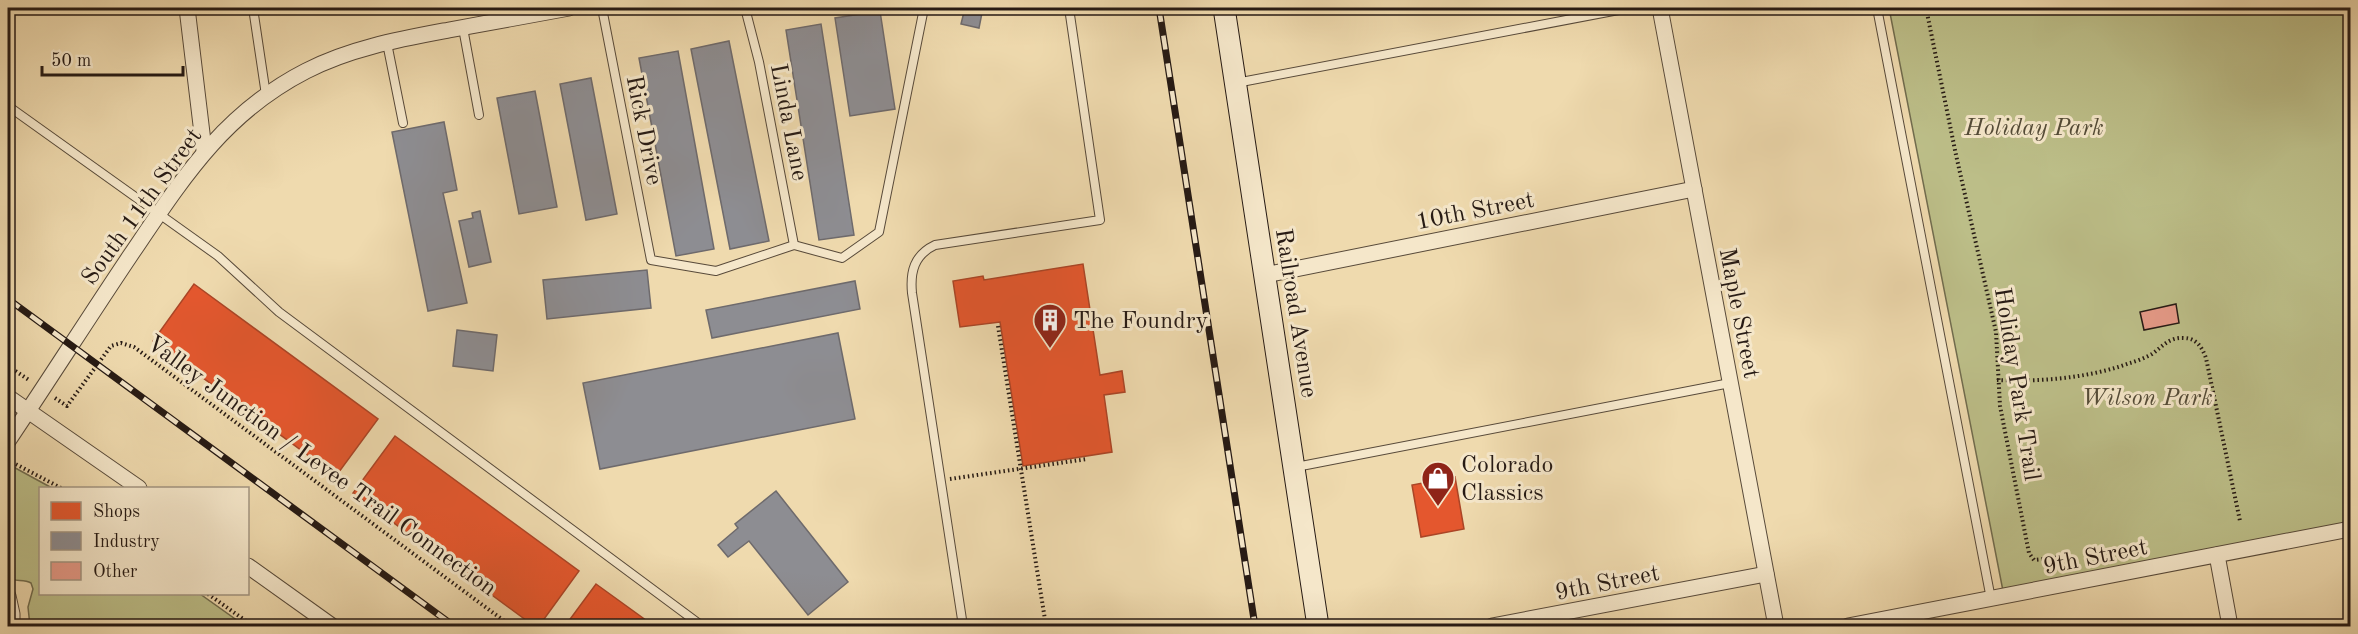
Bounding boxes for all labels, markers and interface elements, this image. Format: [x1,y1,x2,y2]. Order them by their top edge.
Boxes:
scale bar [42,39,183,77]
text: 50 m [51,52,91,70]
street label: Linda Lane [765,62,811,183]
street label: Rick Drive [621,74,665,187]
park label: Holiday Park [1963,117,2104,141]
street label: South 11th Street [78,124,207,290]
street label: 10th Street [1414,189,1536,235]
street label: Railroad Avenue [1270,227,1320,400]
street label: Maple Street [1714,246,1762,381]
street label: Holiday Park Trail [1989,286,2043,483]
building icon: The Foundry [1032,302,1068,349]
place label: The Foundry [1073,310,1208,334]
street label: Valley Junction / Levee Trail Connection [141,332,500,602]
park label: Wilson Park [2081,387,2213,411]
place label: Colorado Classics [1461,454,1554,506]
shop icon: Colorado Classics [1420,460,1456,507]
legend [39,487,249,595]
text: Shops [93,503,140,521]
text: Industry [93,533,160,551]
street label: 9th Street [2041,536,2150,580]
street label: 9th Street [1553,562,1662,606]
text: Other [93,563,138,581]

